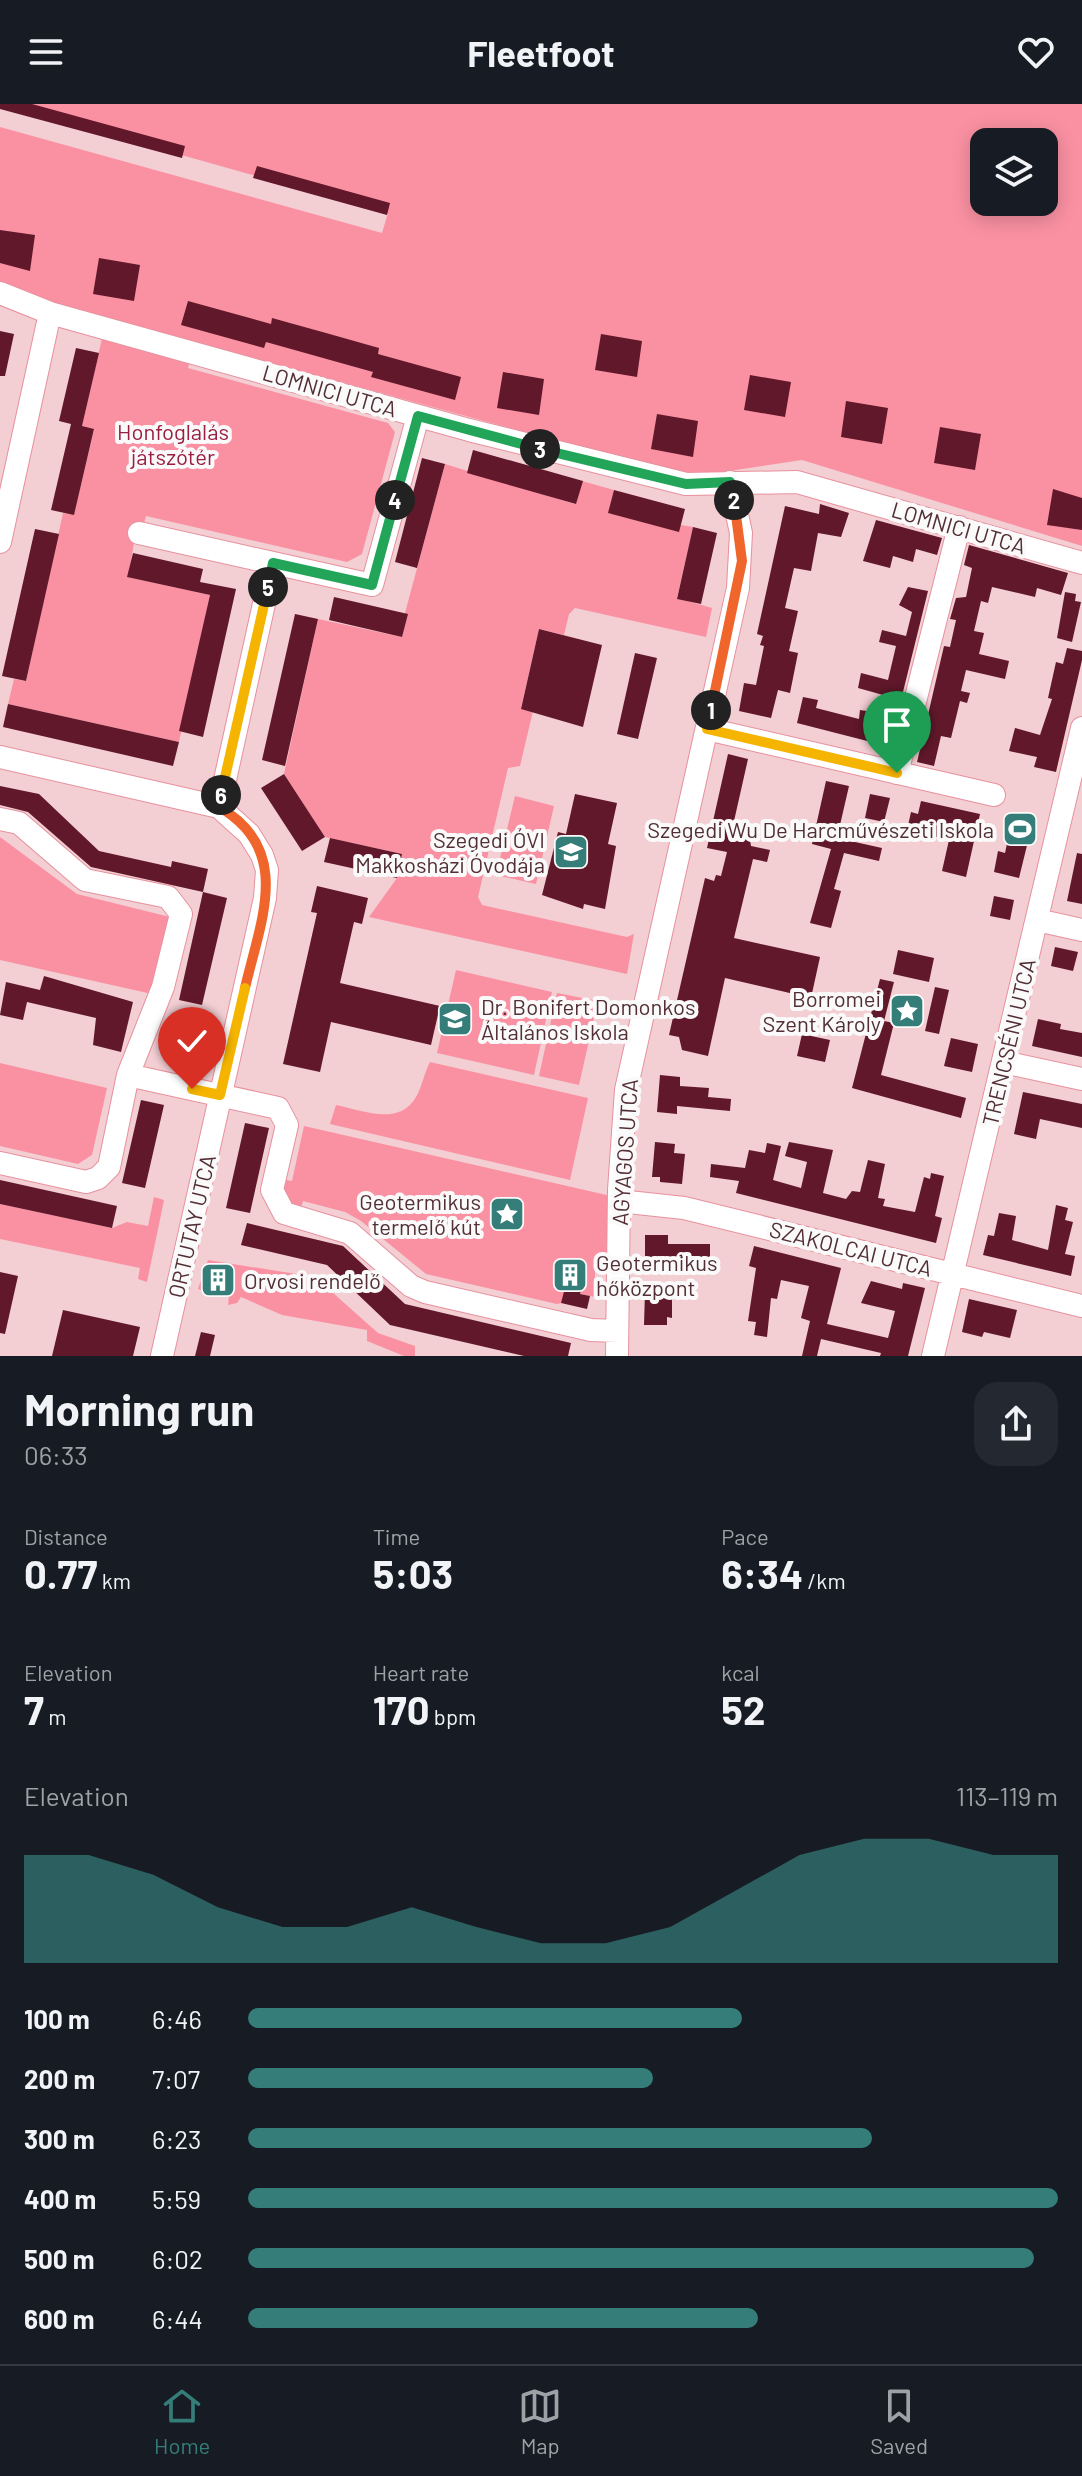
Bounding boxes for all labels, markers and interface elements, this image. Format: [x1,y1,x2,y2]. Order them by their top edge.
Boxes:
icon: menu [24,30,68,74]
icon: heart [1014,30,1058,74]
text: Fleetfoot [467,31,615,74]
map controls [970,128,1058,216]
button: layers [970,128,1058,216]
street label: LOMNICI UTCA [260,358,400,422]
park label: Honfoglalás játszótér [117,418,229,469]
pin: 3 [520,429,560,469]
text: 3 [534,436,546,462]
pin: 4 [375,480,415,520]
pin: 2 [714,480,754,520]
text: 4 [388,487,402,513]
text: 2 [728,487,740,513]
street label: LOMNICI UTCA [889,495,1029,559]
pin: 5 [248,567,288,607]
text: 5 [262,574,274,600]
pin: 1 [691,690,731,730]
pin [863,691,931,773]
text: 1 [707,697,715,723]
icon: arrive [875,703,919,747]
pin: 6 [201,775,241,815]
text: 6 [215,782,227,808]
sports icon: Szegedi Wu De Harcművészeti Iskola [1001,810,1039,848]
place label: Szegedi Wu De Harcművészeti Iskola [647,816,994,842]
place label: Szegedi ÓVI Makkosházi Óvodája [355,826,545,877]
school or university icon: Szegedi ÓVI Makkosházi Óvodája [552,833,590,871]
street label: TRENCSÉNI UTCA [976,956,1040,1128]
place label: Borromei Szent Károly [763,985,881,1036]
place icon: Borromei Szent Károly [888,992,926,1030]
place label: Dr. Bonifert Domonkos Általános Iskola [481,993,696,1044]
school or university icon: Dr. Bonifert Domonkos Általános Iskola [436,1000,474,1038]
pin [158,1007,226,1089]
icon: check [170,1019,214,1063]
street label: AGYAGOS UTCA [606,1078,642,1226]
street label: ORTUTAY UTCA [162,1152,220,1300]
place label: Geotermikus termelő kút [359,1188,481,1239]
place icon: Geotermikus termelő kút [488,1195,526,1233]
street label: SZAKOLCAI UTCA [767,1215,935,1281]
place label: Geotermikus hőközpont [596,1249,718,1300]
building icon: Geotermikus hőközpont [551,1256,589,1294]
building icon: Orvosi rendelő [199,1261,237,1299]
place label: Orvosi rendelő [244,1267,381,1293]
text: Morning run [24,1382,254,1435]
button: share [974,1382,1058,1466]
text: 06:33 [24,1439,88,1470]
text: Distance [24,1523,108,1549]
text: Time [373,1523,420,1549]
text: Pace [721,1523,769,1549]
text: 0.77 [24,1549,97,1597]
text: 5:03 [373,1549,453,1597]
text: 6:34 [721,1549,803,1597]
text: km [97,1567,131,1593]
text: /km [803,1567,846,1593]
text: Elevation [24,1659,113,1685]
text: Heart rate [373,1659,469,1685]
text: kcal [721,1659,760,1685]
text: 7 [24,1685,44,1733]
text: 170 [373,1685,429,1733]
text: 52 [721,1685,765,1733]
text: m [44,1703,66,1729]
text: bpm [429,1703,476,1729]
text: Elevation [24,1780,129,1811]
text: 113–119 m [956,1780,1058,1811]
text: 100 m [24,2003,90,2034]
text: 6:46 [152,2003,202,2034]
text: 200 m [24,2063,95,2094]
text: 7:07 [152,2063,200,2094]
text: 300 m [24,2123,95,2154]
text: 6:23 [152,2123,201,2154]
text: 400 m [24,2183,96,2214]
text: 5:59 [152,2183,201,2214]
text: 500 m [24,2243,95,2274]
text: 6:02 [152,2243,203,2274]
text: 600 m [24,2303,95,2334]
text: 6:44 [152,2303,203,2334]
tab: Home [154,2384,210,2458]
tab: Map [518,2384,562,2458]
tab: Saved [870,2384,928,2458]

